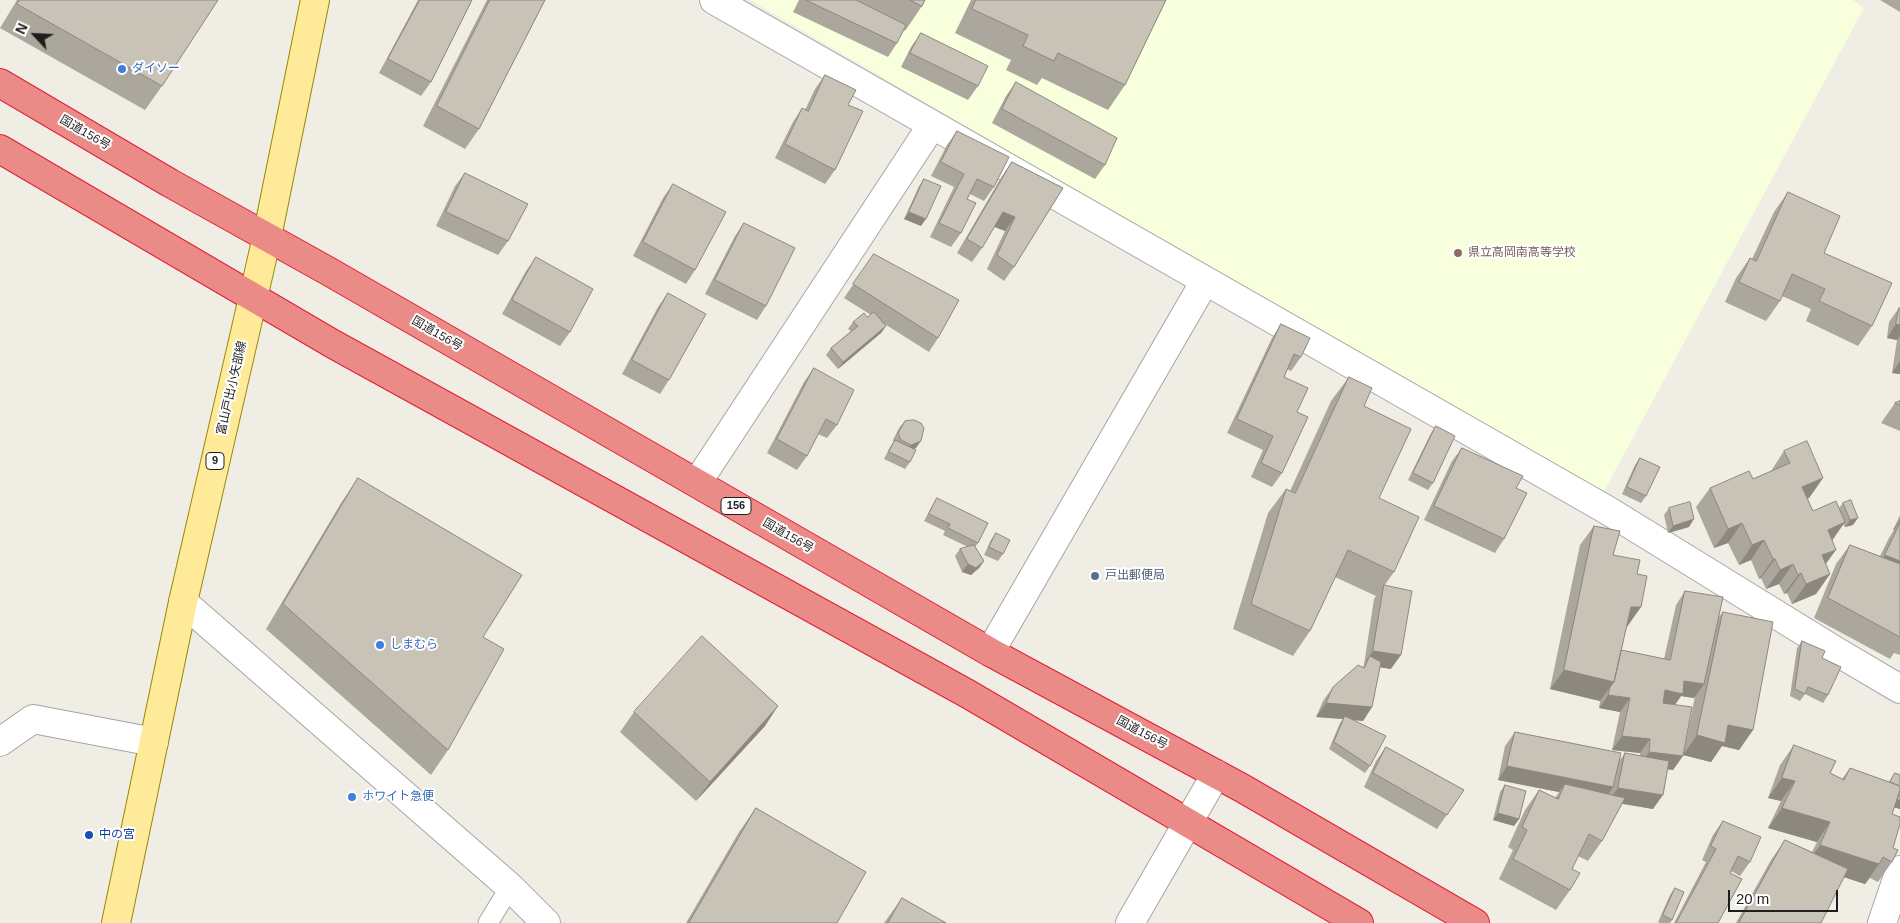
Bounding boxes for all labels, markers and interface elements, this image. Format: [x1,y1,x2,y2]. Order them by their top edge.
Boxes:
north arrow [10,10,60,60]
text: N [12,21,31,37]
place label: ダイソー [132,62,180,76]
marker: ダイソー [116,63,128,75]
street label: 国道156号 [57,113,113,153]
place label: 県立高岡南高等学校 [1468,246,1576,260]
marker: 県立高岡南高等学校 [1452,247,1464,259]
street label: 国道156号 [409,314,465,354]
street label: 富山戸出小矢部線 [214,340,250,436]
road number: 9 [206,452,224,470]
road number: 156 [721,498,751,514]
street label: 国道156号 [760,516,816,556]
place label: 戸出郵便局 [1105,569,1165,583]
marker: 戸出郵便局 [1089,570,1101,582]
place label: しまむら [390,638,438,652]
marker: しまむら [374,639,386,651]
street label: 国道156号 [1114,713,1170,753]
place label: ホワイト急便 [362,790,434,804]
marker: ホワイト急便 [346,791,358,803]
place label: 中の宮 [99,828,135,842]
marker: 中の宮 [83,829,95,841]
scale bar [1730,880,1840,912]
text: 20 m [1736,890,1769,907]

